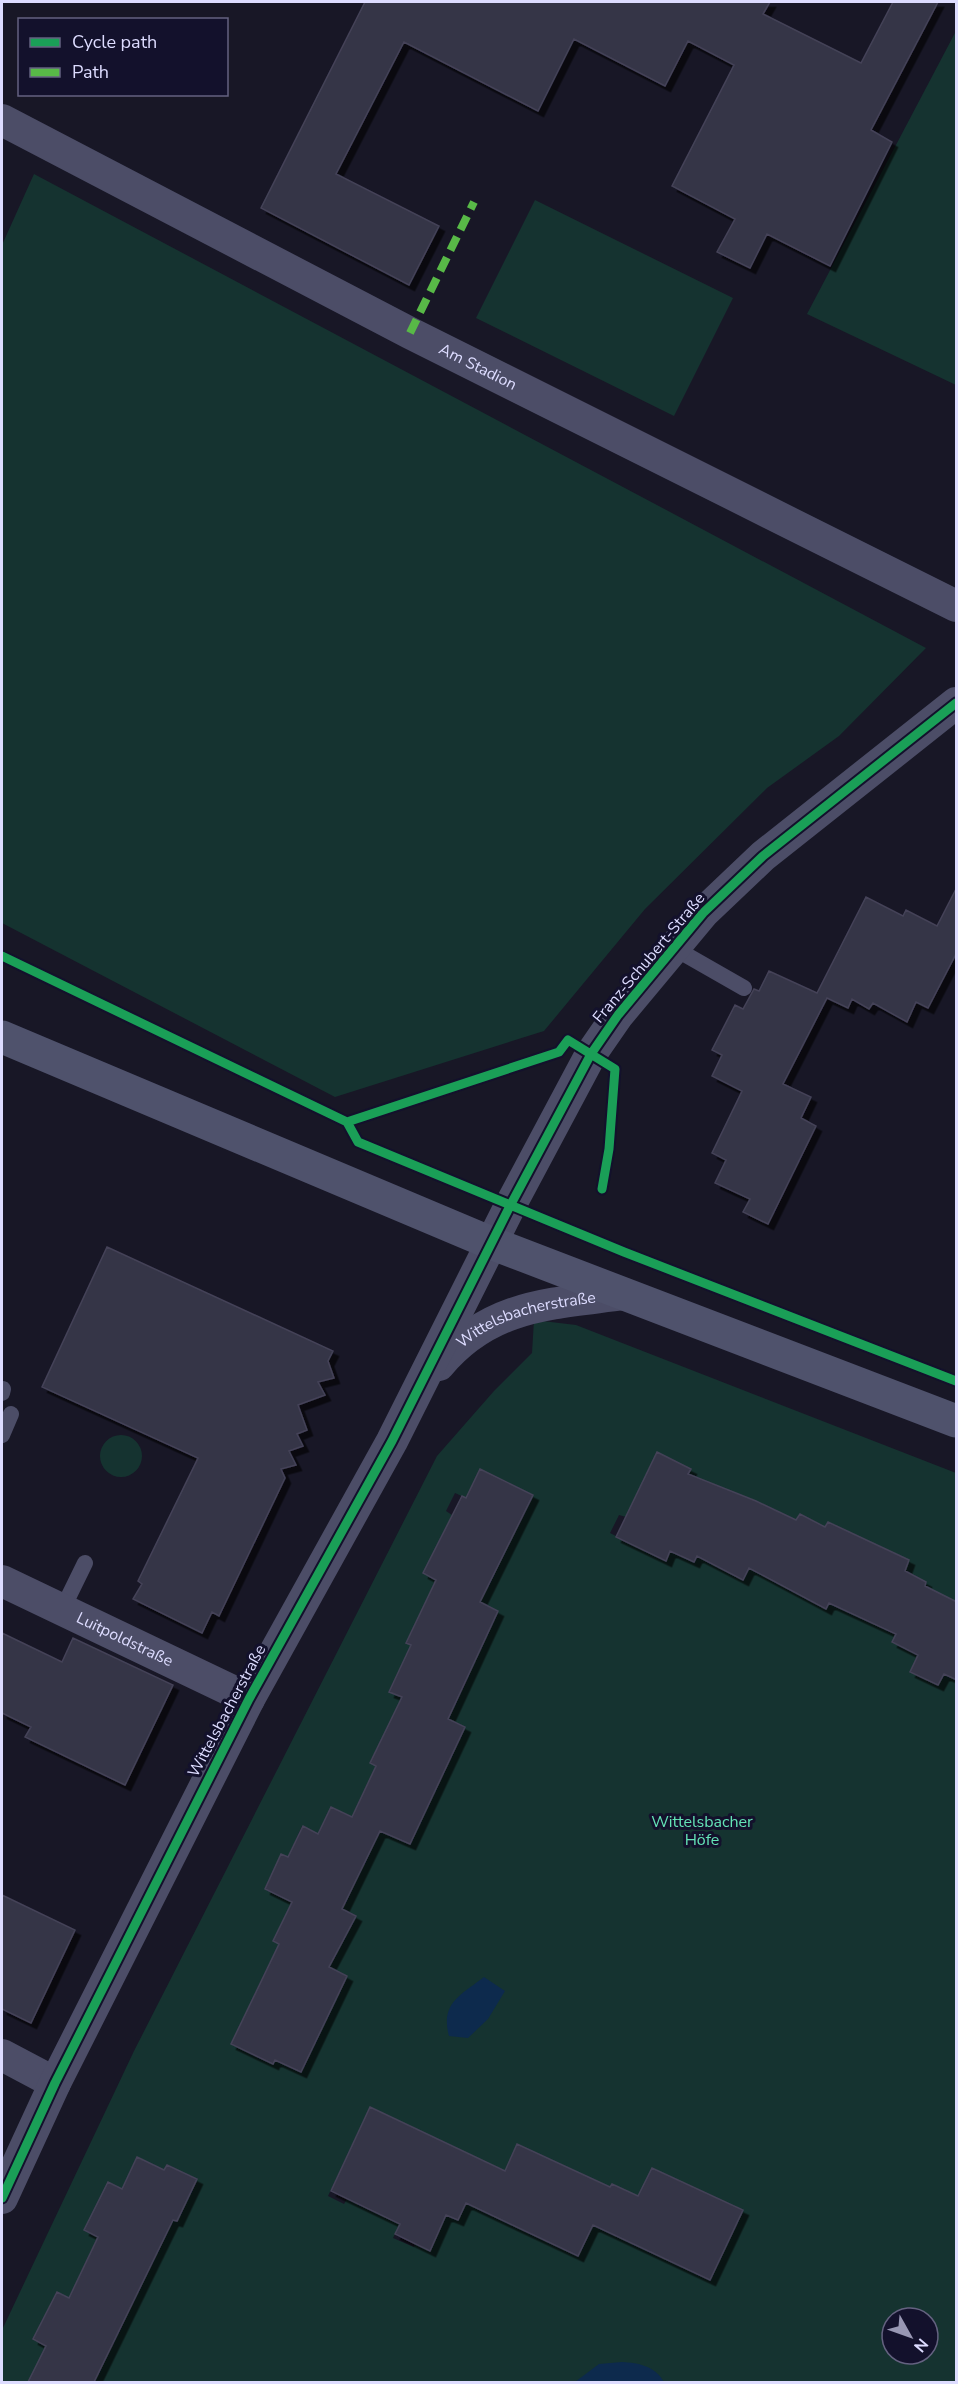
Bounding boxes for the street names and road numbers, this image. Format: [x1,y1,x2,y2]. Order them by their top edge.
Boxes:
street label: Am Stadion [435,338,520,396]
street label: Franz-Schubert-Straße [588,888,710,1028]
street label: Wittelsbacherstraße [452,1287,597,1353]
street label: Luitpoldstraße [73,1607,177,1672]
street label: Wittelsbacherstraße [183,1641,271,1781]

